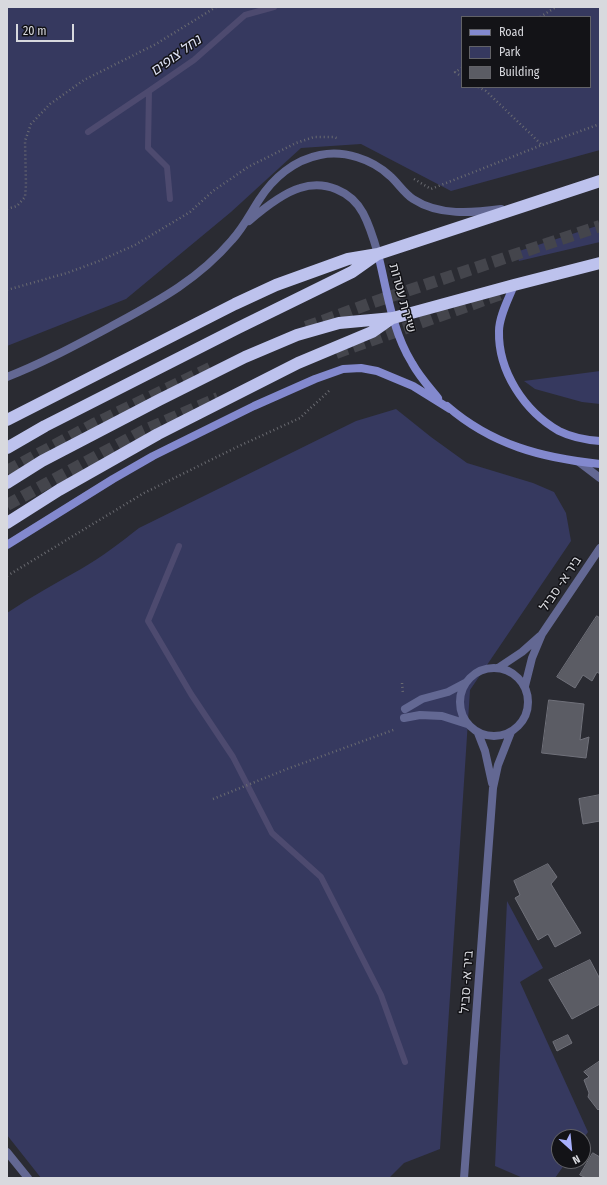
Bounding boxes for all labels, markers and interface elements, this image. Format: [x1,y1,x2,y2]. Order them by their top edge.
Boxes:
scale bar [18,16,76,42]
legend [461,16,591,88]
text: 20 m [23,24,47,38]
text: Road [499,25,524,39]
water label: נחל צופים [147,32,205,80]
text: Park [499,45,520,59]
text: Building [499,65,539,79]
street label: שיירת עטרות [385,262,419,334]
street label: ביר א- סביל [537,553,585,615]
street label: ביר א- סביל [457,950,477,1014]
north arrow [551,1129,591,1169]
text: N [570,1152,582,1167]

